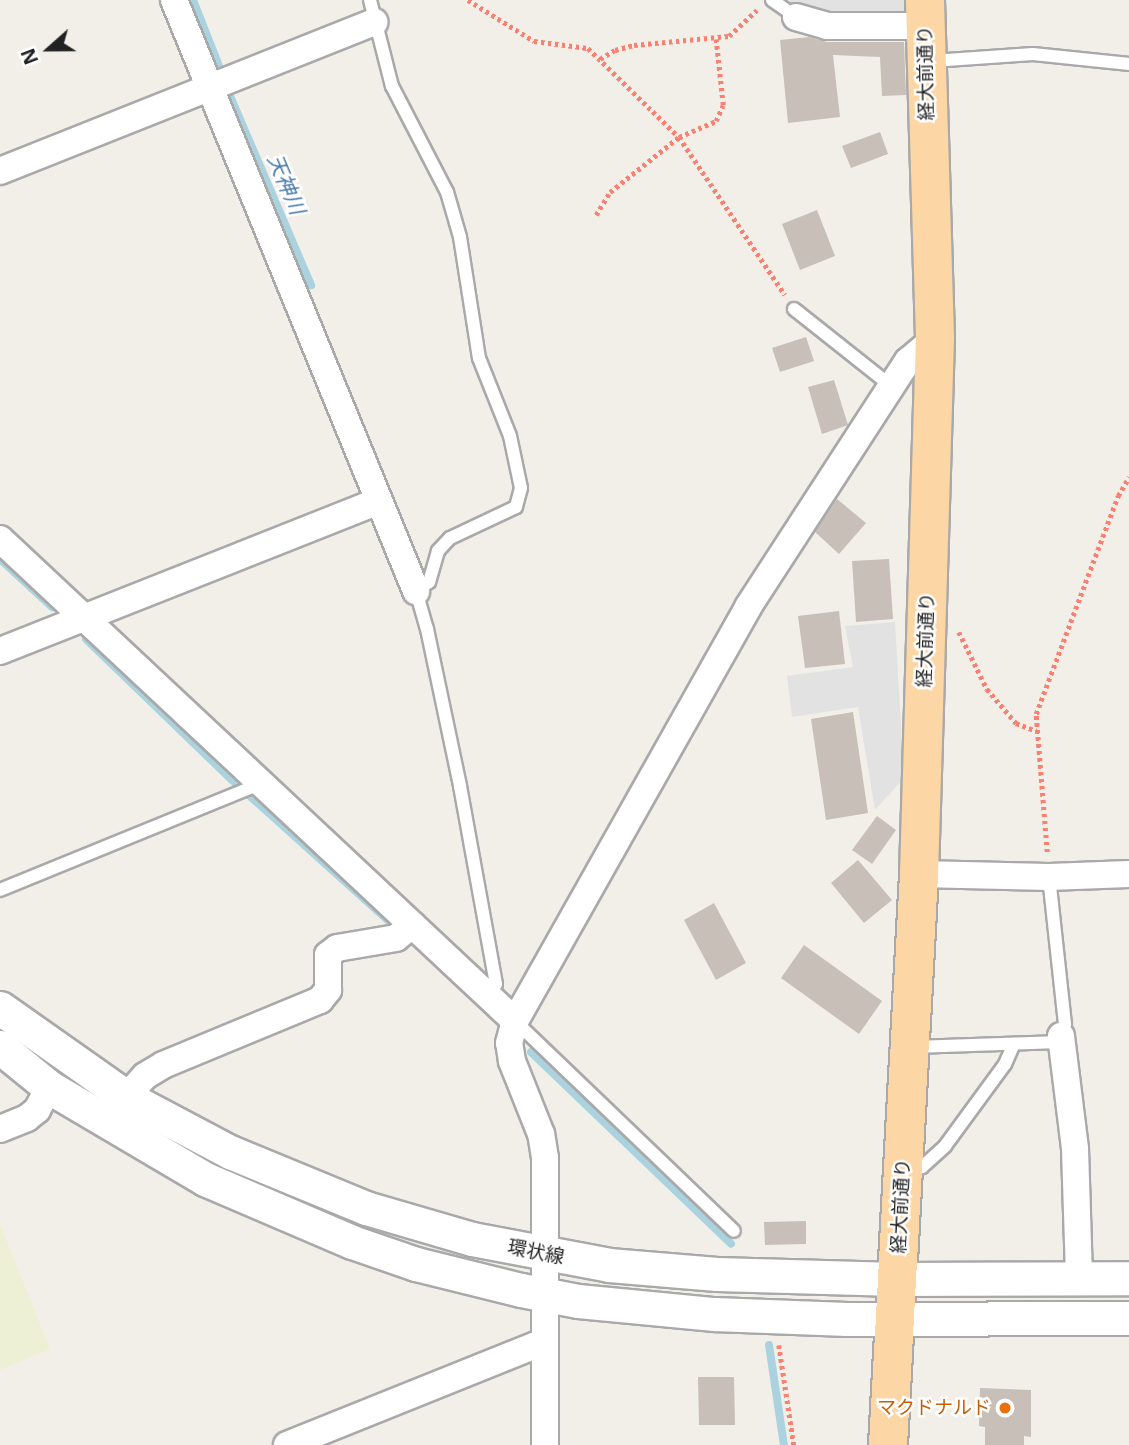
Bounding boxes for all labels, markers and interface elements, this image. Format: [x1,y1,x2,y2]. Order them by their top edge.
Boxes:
north arrow [14,14,84,84]
street label: 経大前通り [914,25,938,121]
text: N [14,45,44,68]
water label: 天神川 [263,150,311,218]
street label: 経大前通り [913,592,939,688]
street label: 経大前通り [887,1158,915,1254]
street label: 環状線 [506,1235,566,1269]
place label: マクドナルド [877,1397,991,1419]
marker: マクドナルド [997,1400,1013,1416]

